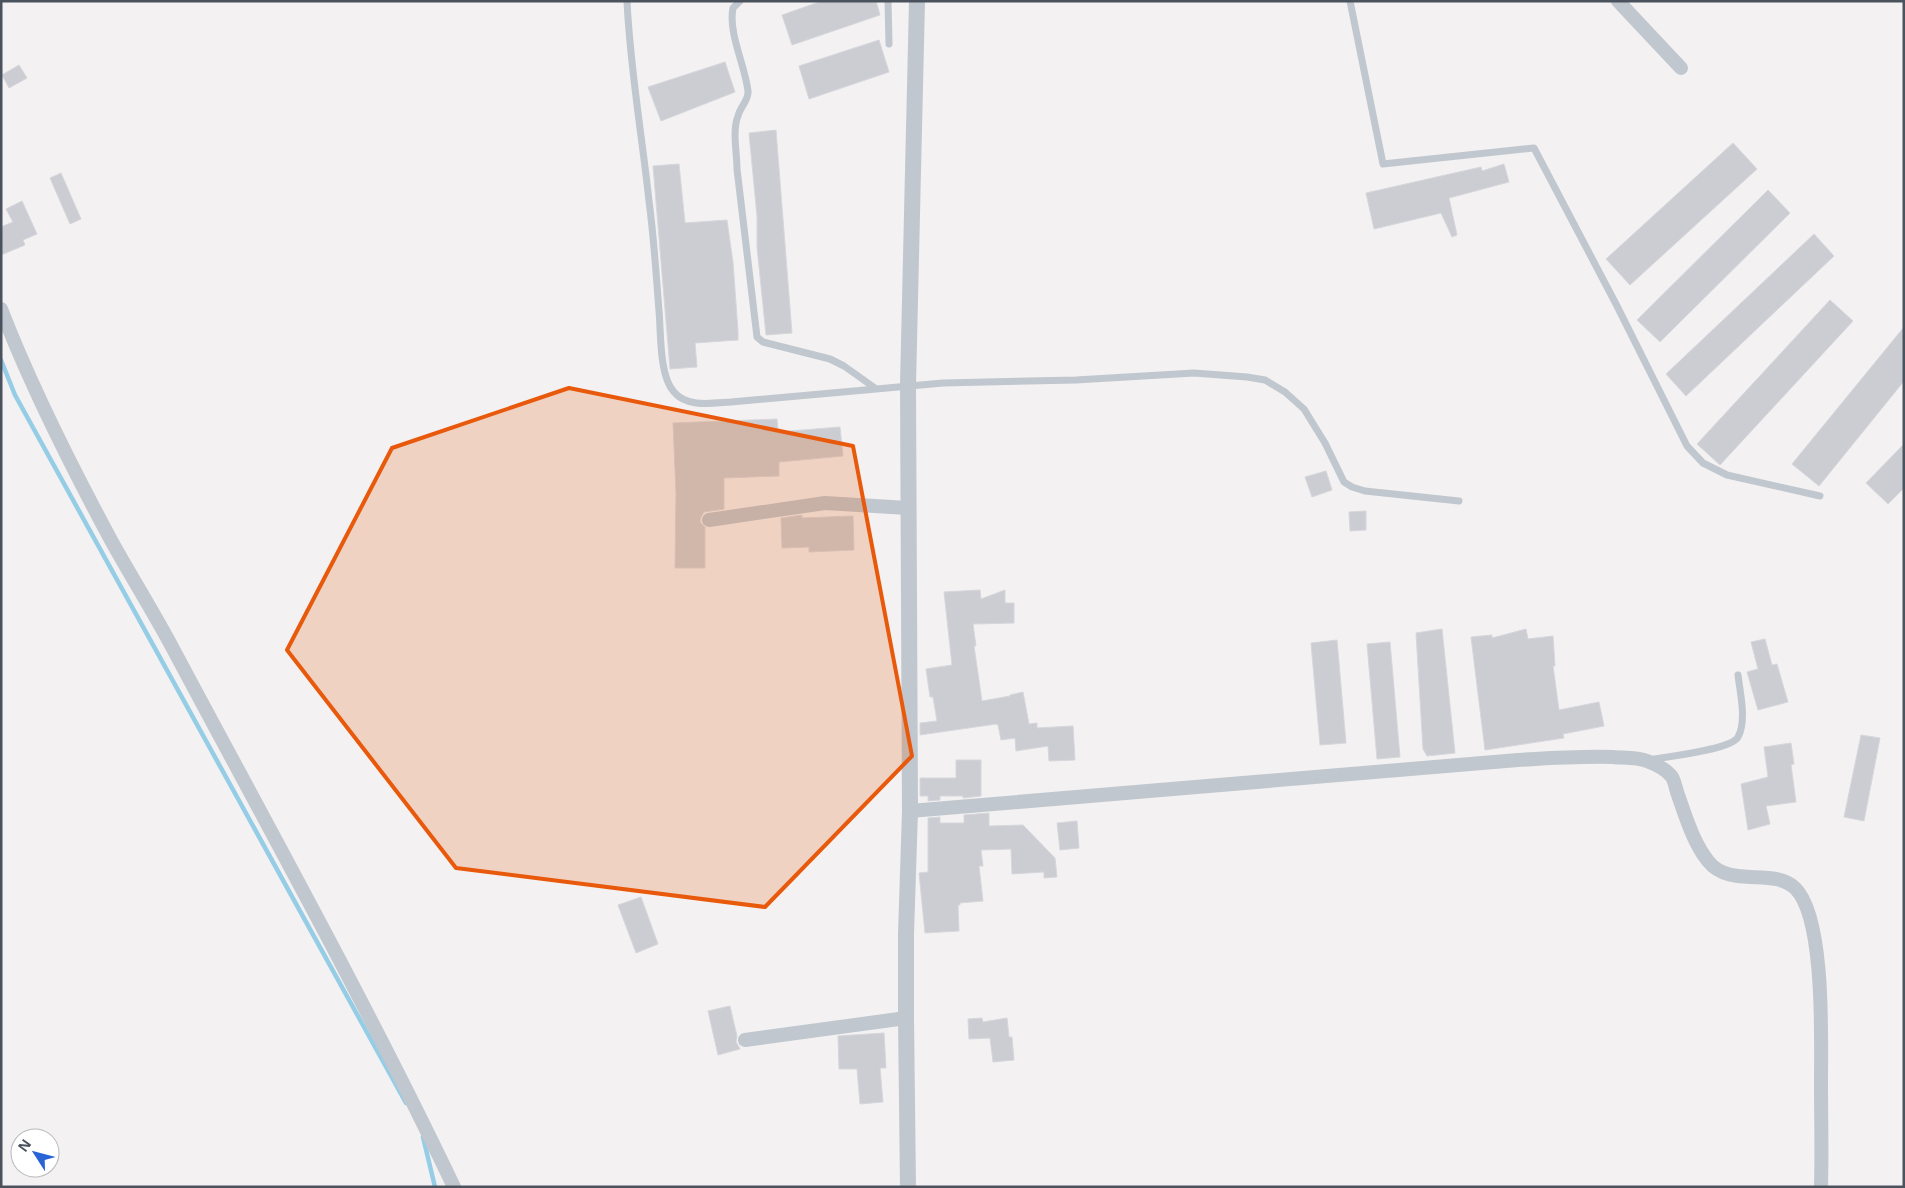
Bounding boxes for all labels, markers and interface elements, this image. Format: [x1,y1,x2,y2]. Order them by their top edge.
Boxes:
north arrow [10,1128,60,1178]
text: N [13,1135,35,1155]

